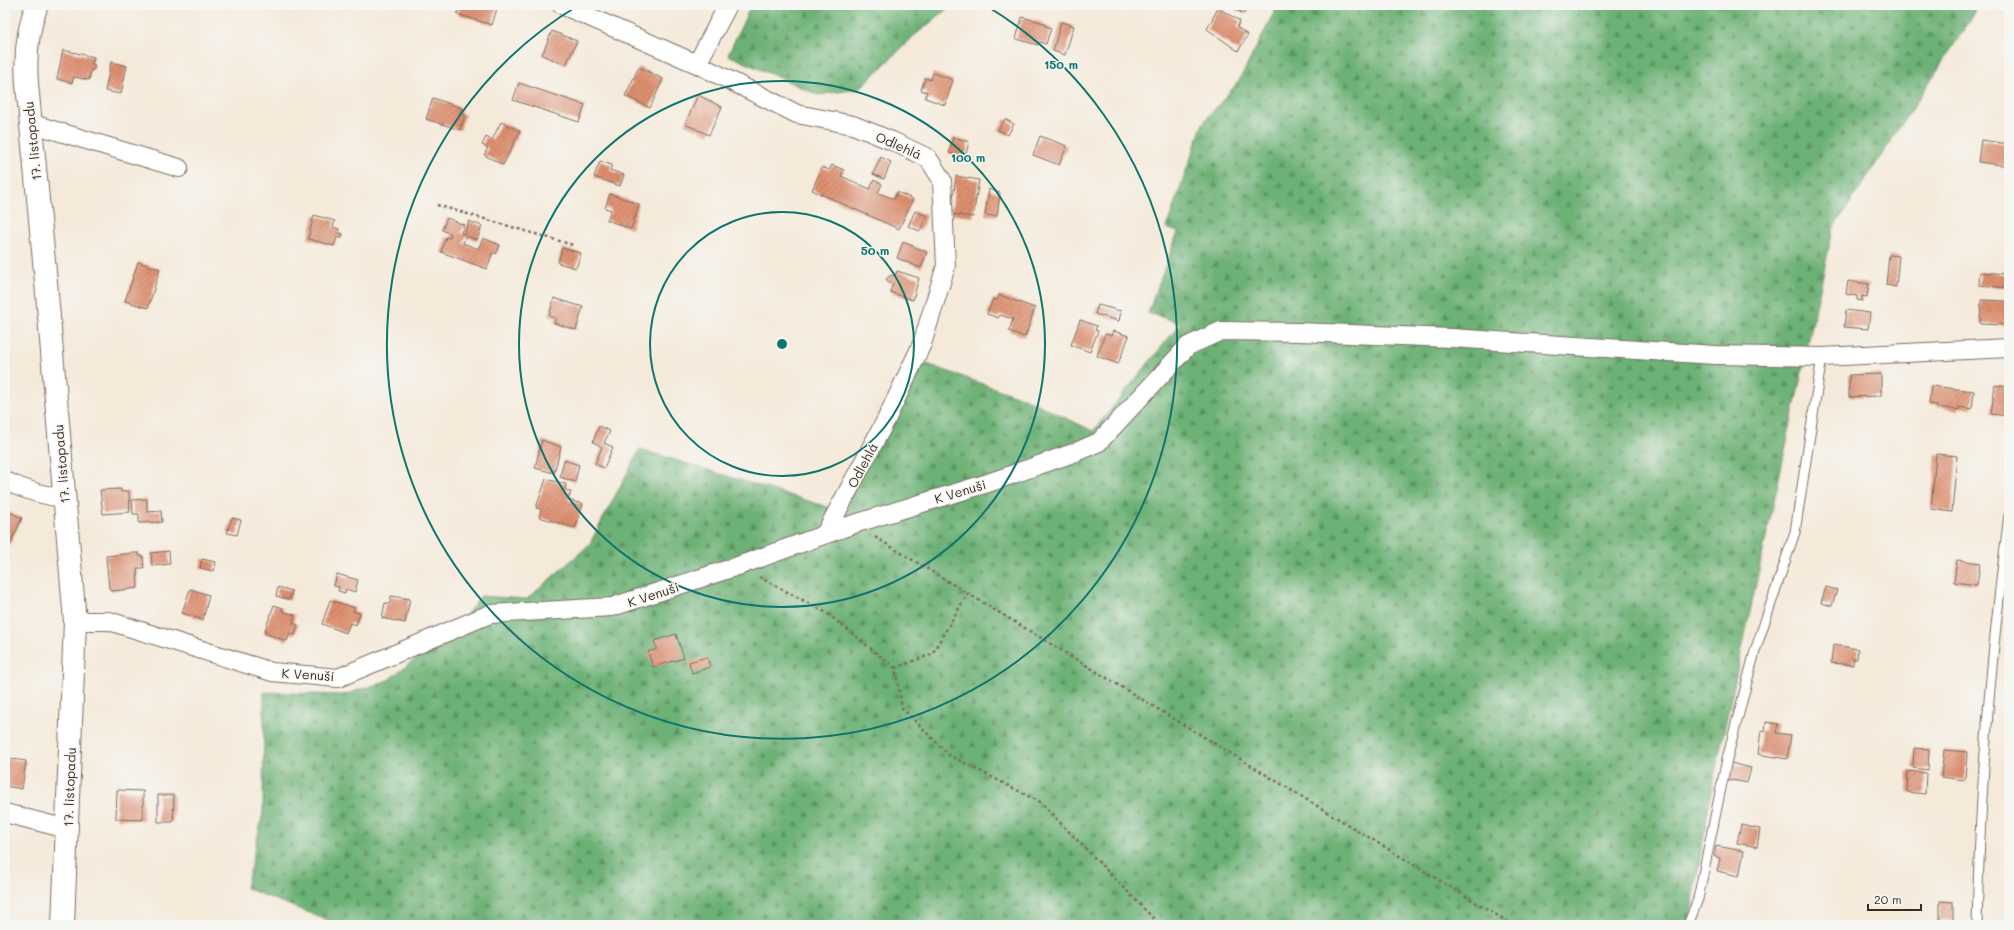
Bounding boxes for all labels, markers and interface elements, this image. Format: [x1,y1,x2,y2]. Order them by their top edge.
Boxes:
text: 150 m [1044,56,1078,72]
street label: 17. listopadu [19,101,45,181]
street label: Odlehlá [873,127,925,163]
text: 100 m [951,149,985,165]
text: 50 m [861,242,889,258]
centre of rings [775,337,789,351]
street label: 17. listopadu [49,424,73,504]
street label: Odlehlá [843,440,881,490]
street label: K Venuši [932,475,988,507]
street label: K Venuši [625,578,681,610]
street label: K Venuši [281,664,335,684]
street label: 17. listopadu [59,747,79,827]
scale bar [1868,886,1921,912]
text: 20 m [1874,891,1902,907]

